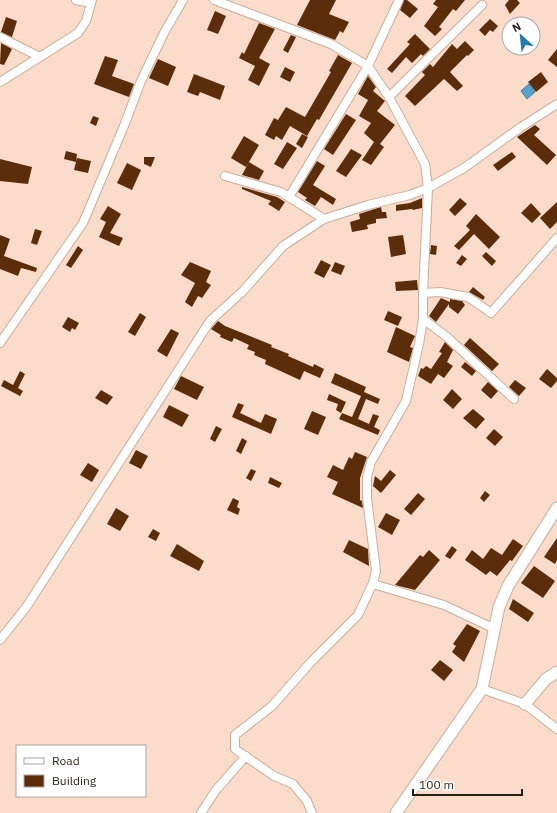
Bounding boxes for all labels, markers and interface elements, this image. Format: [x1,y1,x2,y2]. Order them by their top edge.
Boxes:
north arrow [501,16,541,56]
text: N [510,19,523,35]
legend [16,745,146,797]
text: Road [52,753,80,768]
scale bar [413,771,522,797]
text: Building [52,773,97,788]
text: 100 m [419,777,454,792]

